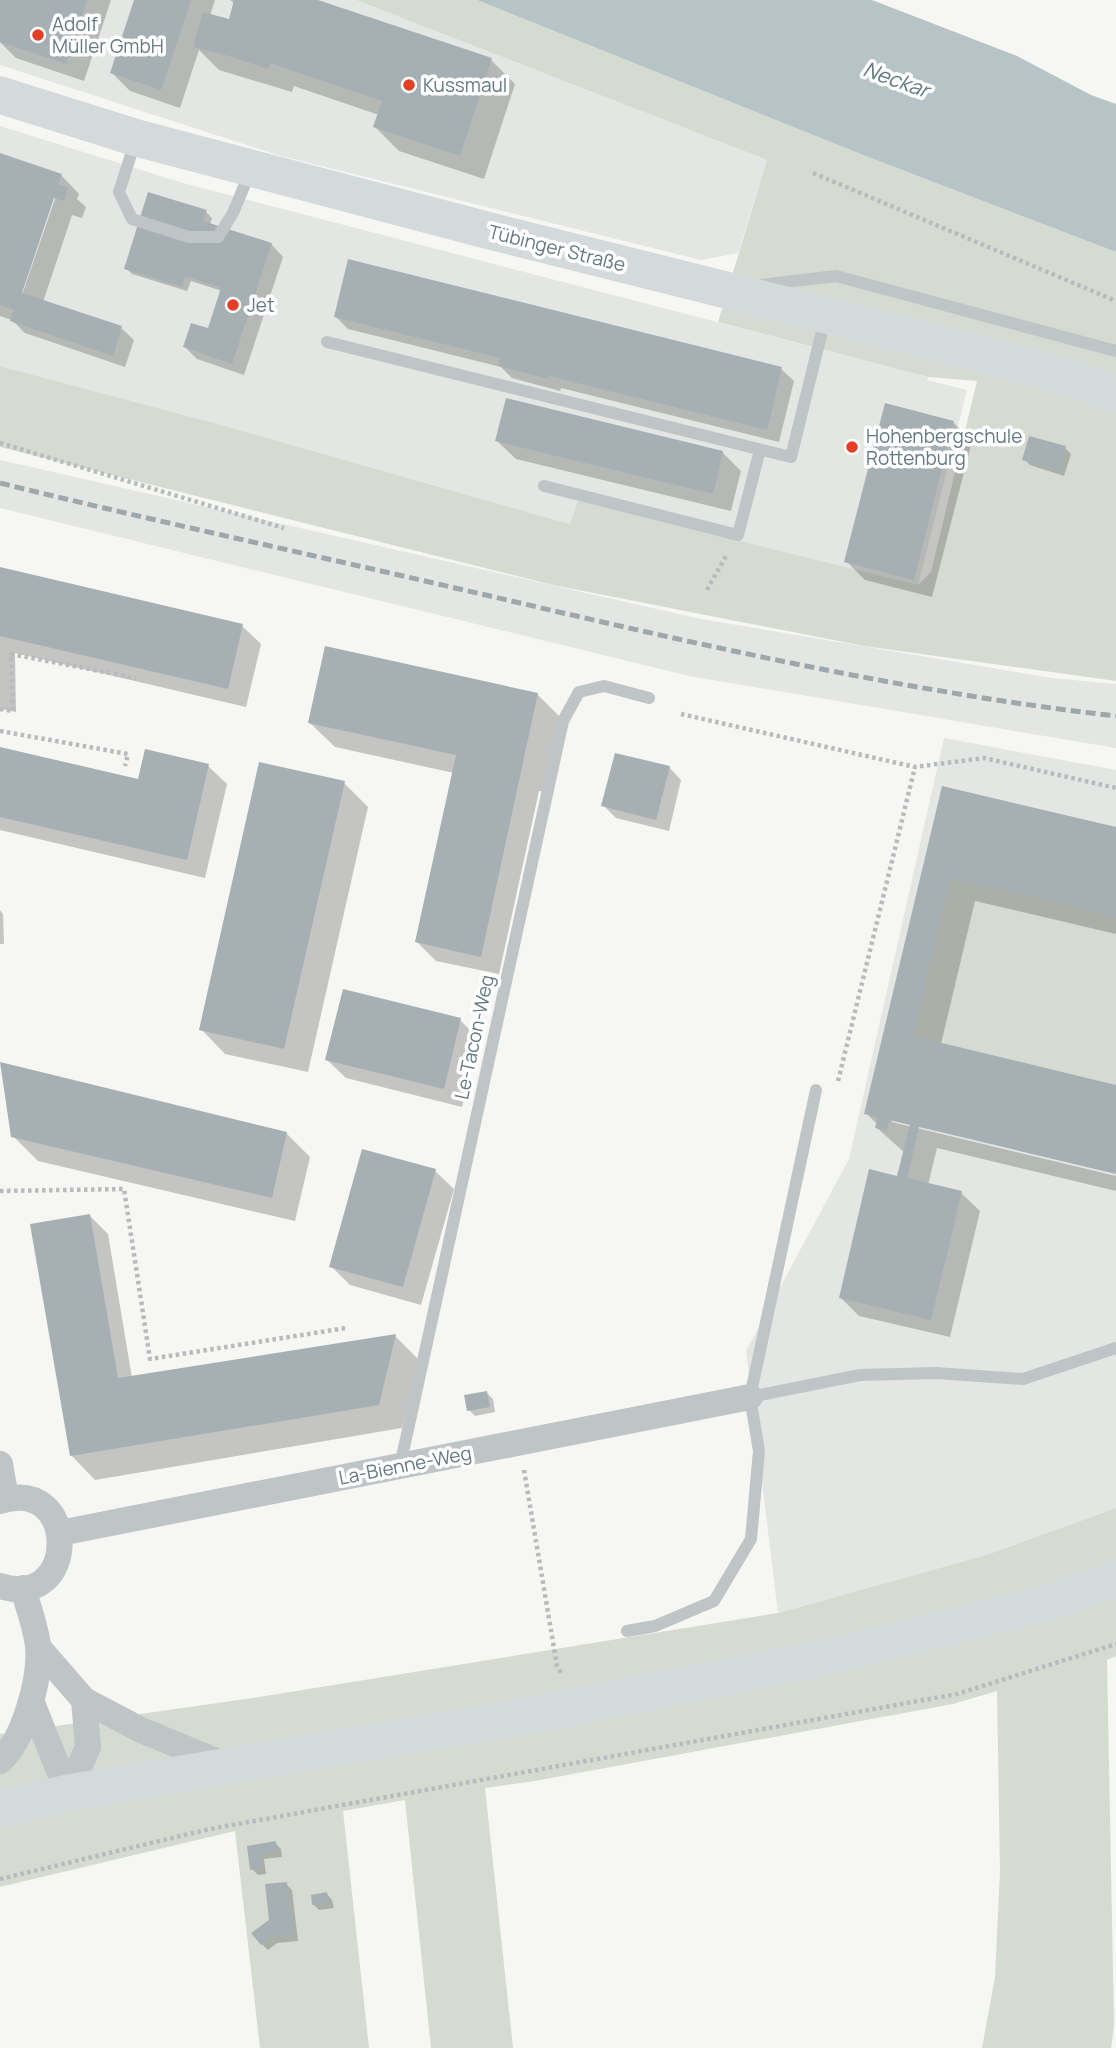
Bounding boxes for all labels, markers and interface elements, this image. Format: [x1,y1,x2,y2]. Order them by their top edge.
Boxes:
place label: Adolf Müller GmbH [52,11,164,59]
marker: Adolf Müller GmbH [30,27,46,43]
water label: Neckar [860,54,935,105]
place label: Kussmaul [423,72,507,98]
marker: Kussmaul [401,77,417,93]
street label: Tübinger Straße [486,218,628,278]
place label: Jet [247,292,275,318]
marker: Jet [225,297,241,313]
place label: Hohenbergschule Rottenburg [866,423,1022,471]
marker: Hohenbergschule Rottenburg [844,439,860,455]
street label: Le-Tacon-Weg [448,972,500,1102]
street label: La-Bienne-Weg [336,1439,474,1491]

